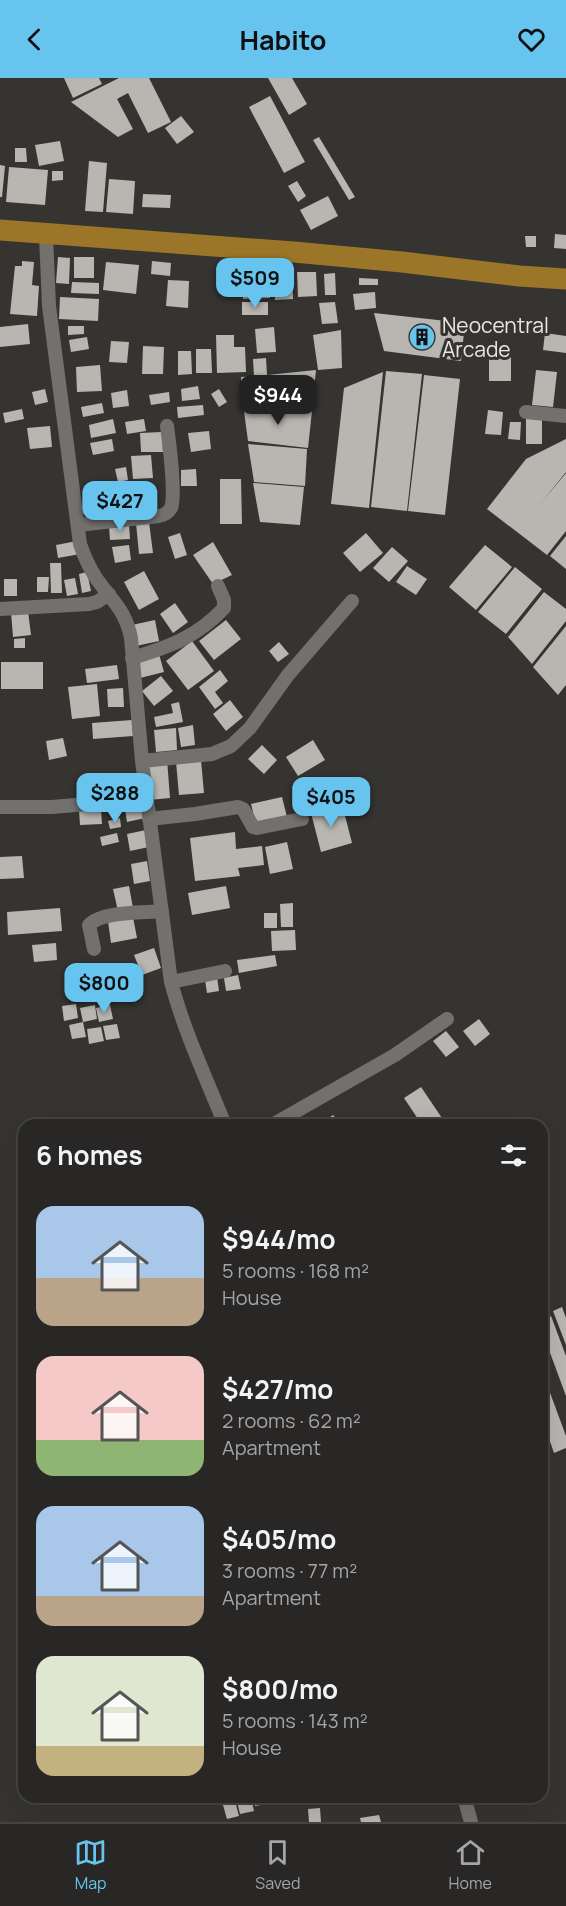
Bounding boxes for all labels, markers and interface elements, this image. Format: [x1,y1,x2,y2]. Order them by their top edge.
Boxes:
text: Habito [240,21,326,58]
icon: back [18,23,51,56]
icon: heart [515,23,548,56]
pin: $509 [219,258,291,309]
text: $509 [230,264,280,291]
place label: Neocentral Arcade [442,311,549,363]
building icon: Neocentral Arcade [407,322,437,352]
pin: $944 [242,375,314,426]
text: $944 [253,381,303,408]
pin: $427 [84,481,156,532]
text: $427 [96,487,144,514]
pin: $288 [79,773,151,824]
pin: $405 [295,777,367,828]
text: $288 [91,779,139,806]
text: $405 [306,783,356,810]
pin: $800 [68,963,140,1014]
text: $800 [78,969,130,996]
text: 6 homes [36,1137,143,1173]
icon: filters [497,1139,530,1172]
text: $944/mo [222,1221,336,1257]
icon: home [84,1230,156,1302]
text: 5 rooms · 168 m² [222,1257,369,1284]
text: House [222,1284,282,1311]
text: $427/mo [222,1371,333,1407]
icon: home [84,1380,156,1452]
text: 2 rooms · 62 m² [222,1407,361,1434]
text: Apartment [222,1434,321,1461]
text: $405/mo [222,1521,336,1557]
icon: home [84,1530,156,1602]
text: 3 rooms · 77 m² [222,1557,357,1584]
text: Apartment [222,1584,321,1611]
text: $800/mo [222,1671,338,1707]
icon: home [84,1680,156,1752]
text: 5 rooms · 143 m² [222,1707,368,1734]
text: House [222,1734,282,1761]
tab: Map [74,1836,107,1894]
tab: Saved [255,1836,300,1894]
tab: Home [449,1836,492,1894]

